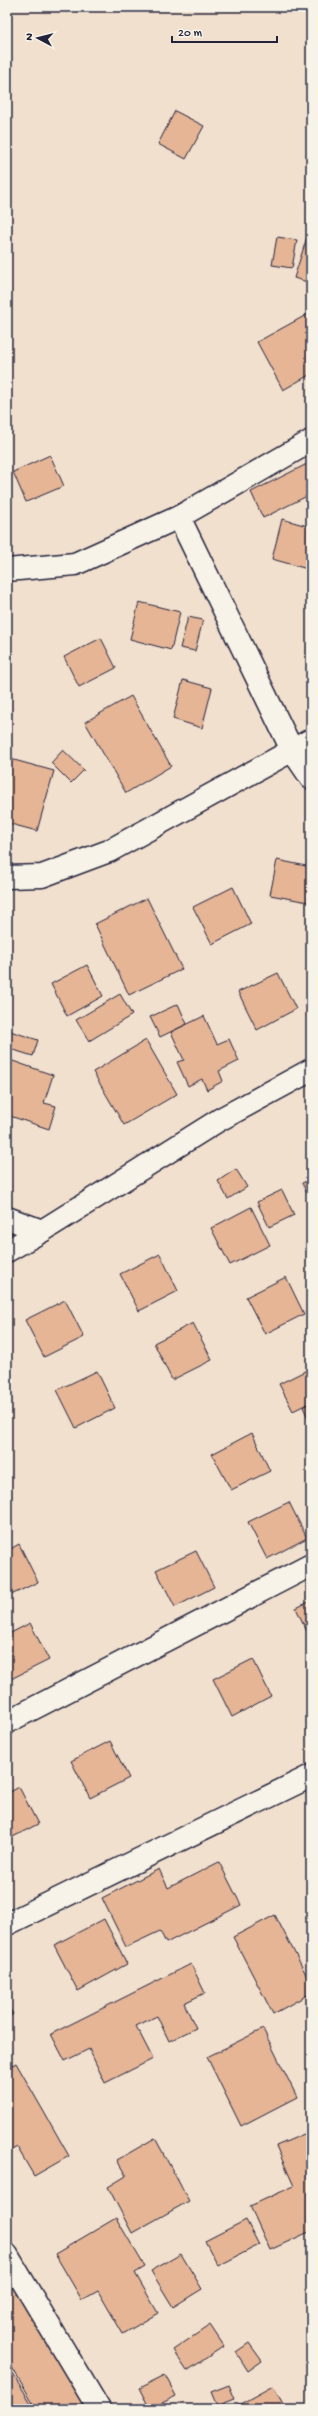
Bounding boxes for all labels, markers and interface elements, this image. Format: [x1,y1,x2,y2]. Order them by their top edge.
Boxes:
north arrow [18,18,58,58]
scale bar [172,18,277,44]
text: 20 m [178,27,203,41]
text: N [24,33,36,41]

